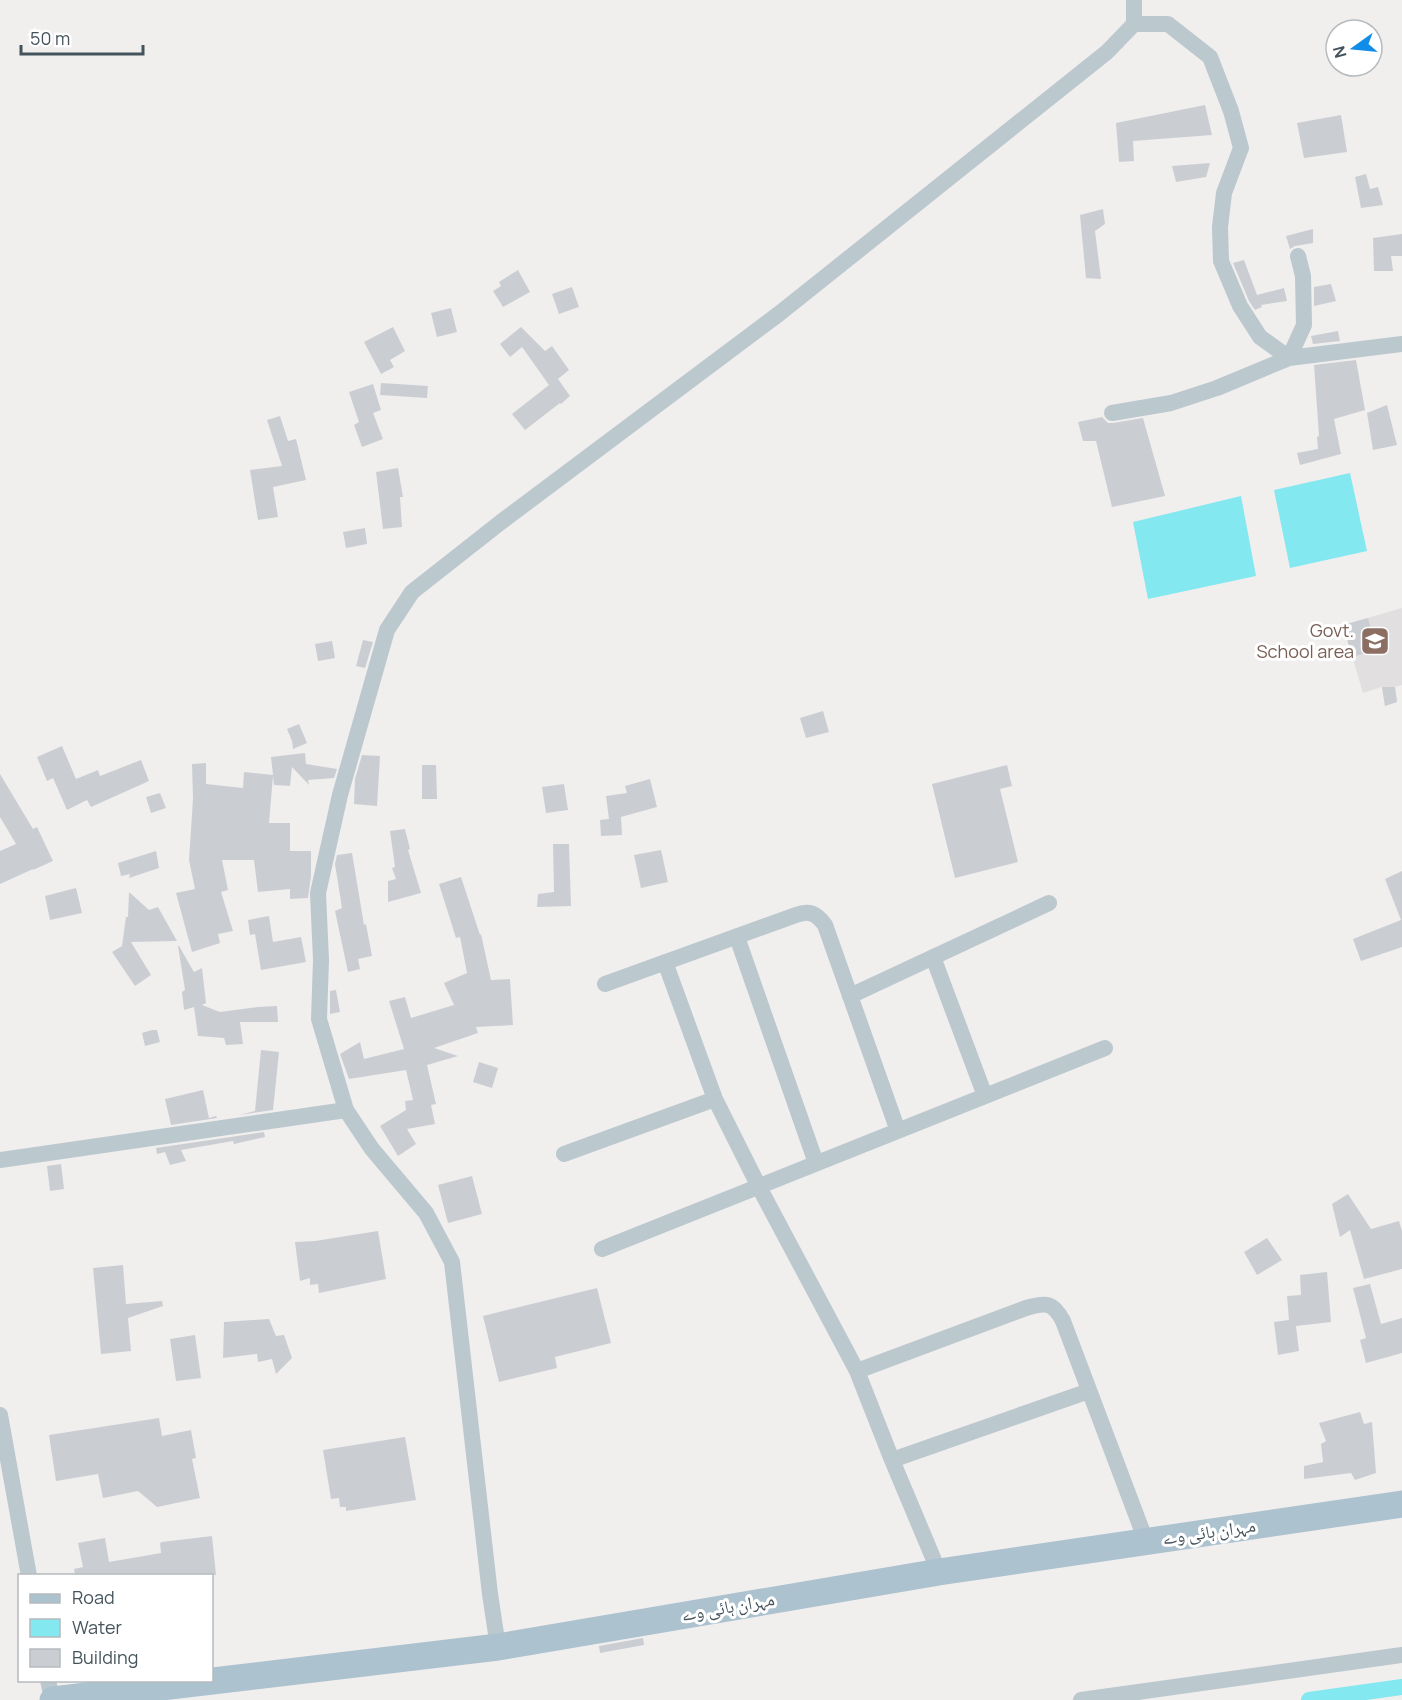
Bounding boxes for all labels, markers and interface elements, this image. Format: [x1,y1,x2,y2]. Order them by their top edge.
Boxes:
scale bar [21,18,142,56]
north arrow [1324,18,1384,78]
text: 50 m [30,26,70,50]
text: N [1327,43,1352,60]
place label: Govt. School area [1257,618,1354,663]
school or university icon: Govt. School area [1359,625,1391,657]
street label: مہران ہائی وے [1161,1513,1257,1549]
legend [18,1574,213,1682]
text: Road [72,1585,115,1609]
street label: مہران ہائی وے [680,1586,776,1626]
text: Water [72,1615,122,1639]
text: Building [72,1645,138,1669]

